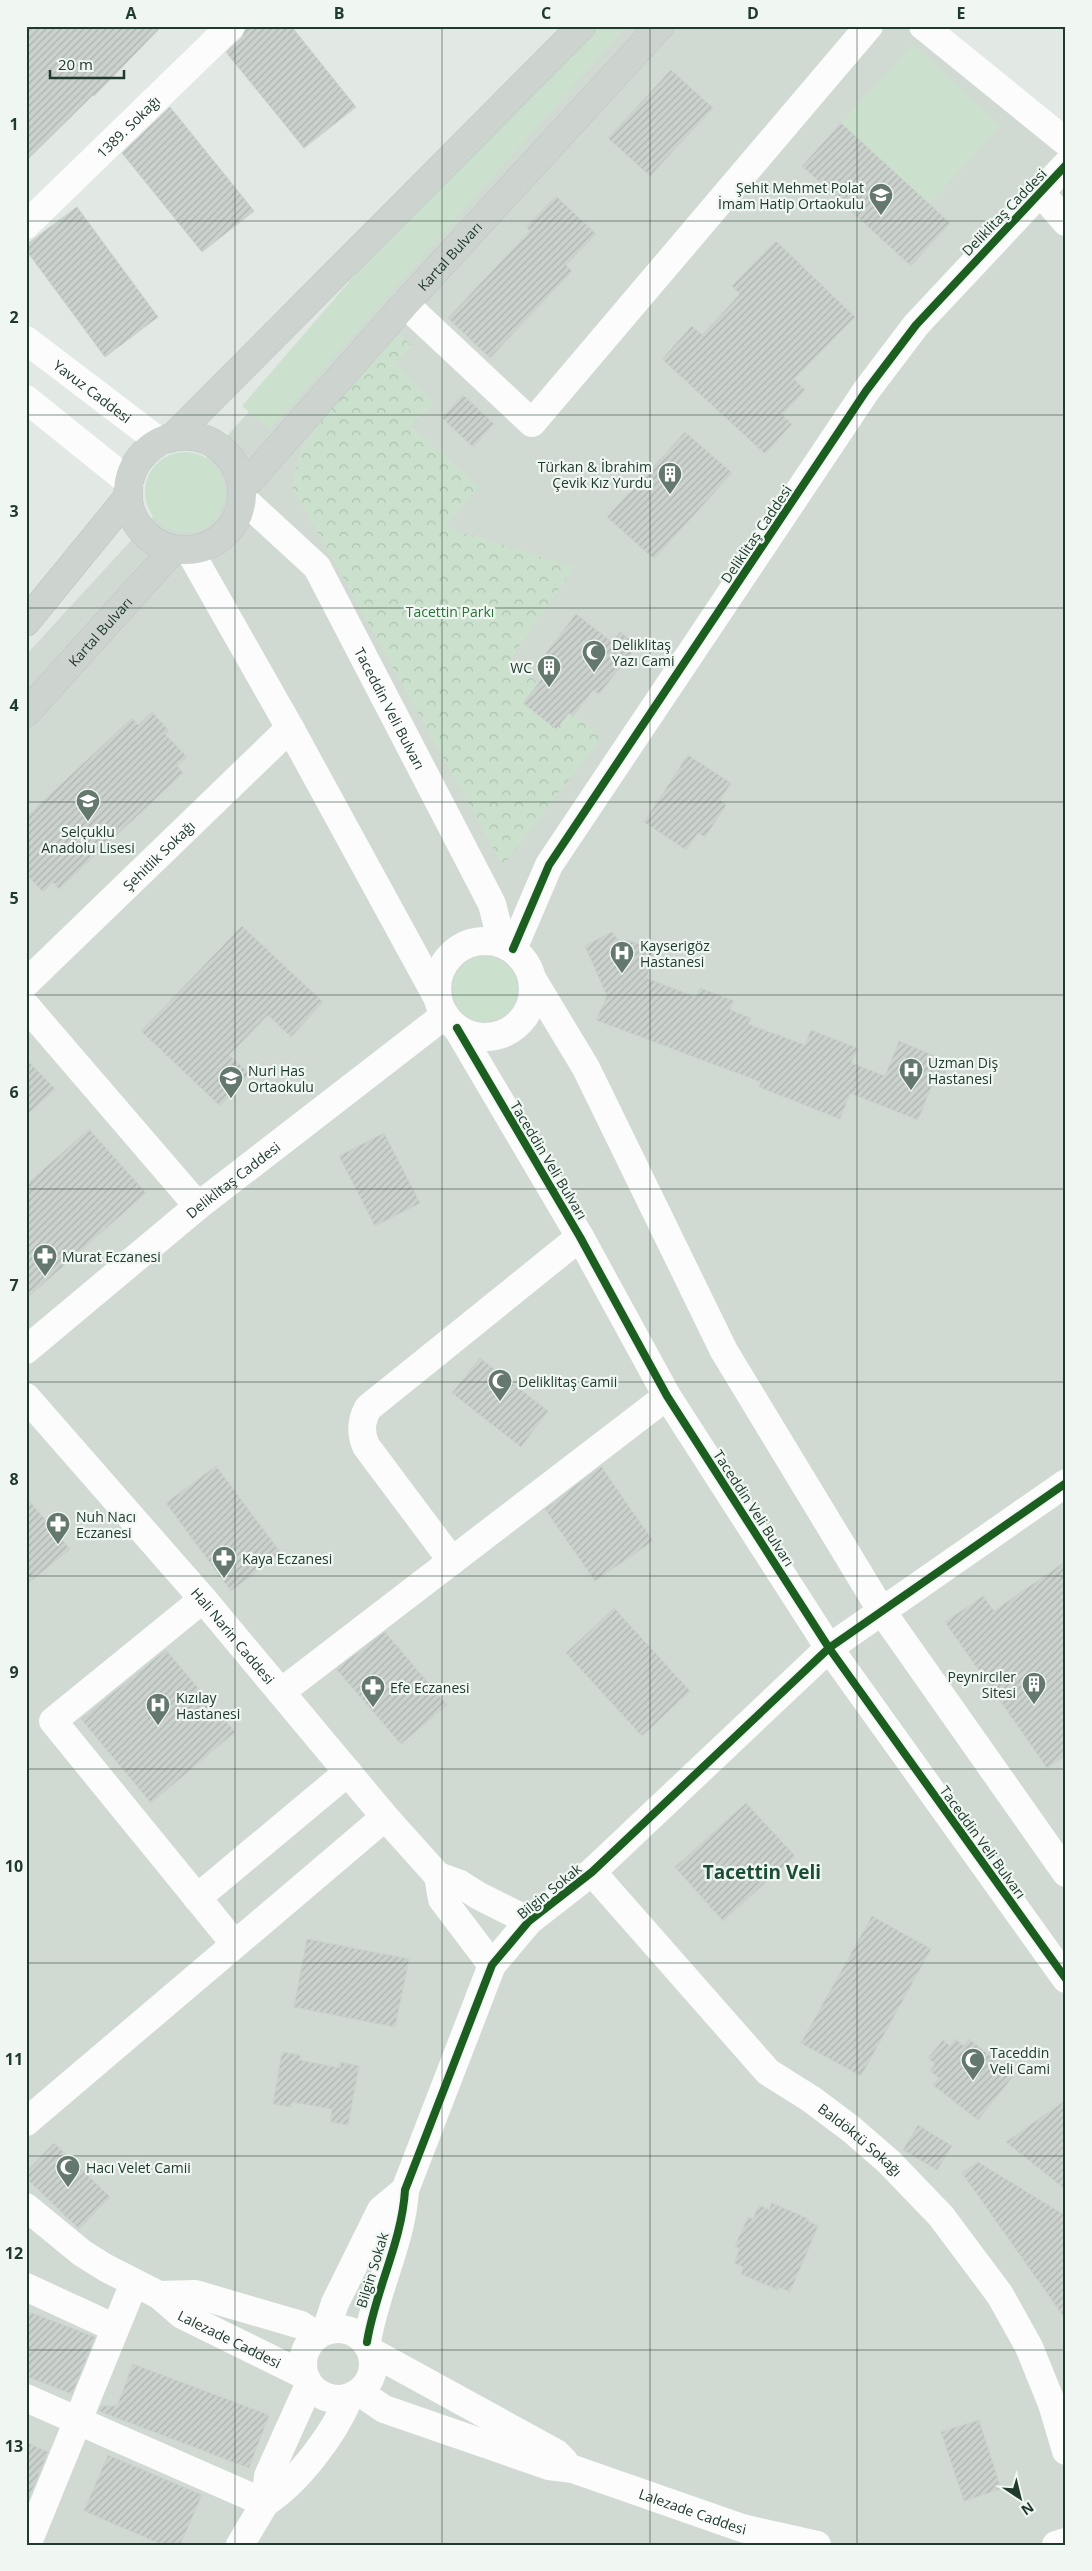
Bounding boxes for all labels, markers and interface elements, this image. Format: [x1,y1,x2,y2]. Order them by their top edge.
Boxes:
text: A [125,2,137,24]
text: B [334,2,344,24]
text: C [541,2,551,24]
text: D [747,2,759,24]
text: E [957,2,966,24]
scale bar [50,48,124,80]
text: 20 m [58,54,93,74]
street label: 1389. Sokağı [92,91,164,161]
text: 1 [9,113,19,135]
street label: Deliklitaş Caddesi [957,164,1051,260]
place label: Şehit Mehmet Polat İmam Hatip Ortaokulu [718,178,864,213]
school or university icon: Şehit Mehmet Polat İmam Hatip Ortaokulu [868,182,894,216]
street label: Kartal Bulvarı [413,217,486,294]
text: 2 [9,306,19,328]
street label: Yavuz Caddesi [50,355,136,427]
place label: Türkan & İbrahim Çevik Kız Yurdu [538,457,652,492]
building icon: Türkan & İbrahim Çevik Kız Yurdu [657,461,683,495]
street label: Deliklitaş Caddesi [716,481,796,587]
text: 3 [9,500,19,522]
street label: Kartal Bulvarı [63,593,136,670]
park label: Tacettin Parkı [406,602,494,621]
place label: Deliklitaş Yazı Cami [612,635,674,670]
mosque icon: Deliklitaş Yazı Cami [581,639,607,673]
street label: Taceddin Veli Bulvarı [351,644,430,773]
building icon: WC [536,654,562,688]
place label: WC [510,658,532,677]
text: 4 [9,694,19,716]
school or university icon: Selçuklu Anadolu Lisesi [75,788,101,822]
street label: Şehitlik Sokağı [118,816,198,894]
place label: Selçuklu Anadolu Lisesi [41,822,135,857]
text: 5 [9,887,19,909]
place label: Kayserigöz Hastanesi [640,936,710,971]
hospital icon: Kayserigöz Hastanesi [609,940,635,974]
place label: Uzman Diş Hastanesi [928,1053,998,1088]
hospital icon: Uzman Diş Hastanesi [898,1057,924,1091]
place label: Nuri Has Ortaokulu [248,1061,314,1096]
school or university icon: Nuri Has Ortaokulu [218,1065,244,1099]
text: 6 [9,1081,19,1103]
street label: Taceddin Veli Bulvarı [506,1097,592,1223]
street label: Deliklitaş Caddesi [181,1137,284,1222]
pharmacy icon: Murat Eczanesi [32,1243,58,1277]
place label: Murat Eczanesi [62,1247,161,1266]
text: 7 [9,1274,19,1296]
mosque icon: Deliklitaş Camii [487,1368,513,1402]
place label: Deliklitaş Camii [518,1372,617,1391]
street label: Taceddin Veli Bulvarı [709,1446,799,1570]
text: 8 [9,1468,19,1490]
place label: Nuh Nacı Eczanesi [76,1507,136,1542]
pharmacy icon: Nuh Nacı Eczanesi [45,1511,71,1545]
pharmacy icon: Kaya Eczanesi [211,1545,237,1579]
place label: Kaya Eczanesi [242,1549,332,1568]
street label: Hali Narin Caddesi [187,1583,279,1688]
text: 9 [9,1661,19,1683]
place label: Peynirciler Sitesi [948,1667,1016,1702]
building icon: Peynirciler Sitesi [1021,1671,1047,1705]
pharmacy icon: Efe Eczanesi [360,1674,386,1708]
place label: Efe Eczanesi [390,1678,469,1697]
place label: Kızılay Hastanesi [176,1688,240,1723]
hospital icon: Kızılay Hastanesi [145,1692,171,1726]
street label: Taceddin Veli Bulvarı [936,1782,1030,1902]
text: 10 [5,1855,23,1877]
street label: Bilgin Sokak [513,1859,586,1923]
district label: Tacettin Veli [703,1859,821,1885]
place label: Taceddin Veli Cami [990,2043,1050,2078]
mosque icon: Taceddin Veli Cami [960,2047,986,2081]
text: 11 [5,2048,23,2070]
street label: Baldöktü Sokağı [815,2098,907,2180]
mosque icon: Hacı Velet Camii [55,2154,81,2188]
place label: Hacı Velet Camii [86,2158,191,2177]
street label: Bilgin Sokak [352,2229,393,2310]
text: 12 [5,2242,23,2264]
street label: Lalezade Caddesi [175,2305,285,2372]
text: 13 [5,2435,23,2457]
north arrow [994,2474,1044,2524]
street label: Lalezade Caddesi [637,2483,748,2538]
text: N [1018,2498,1038,2520]

